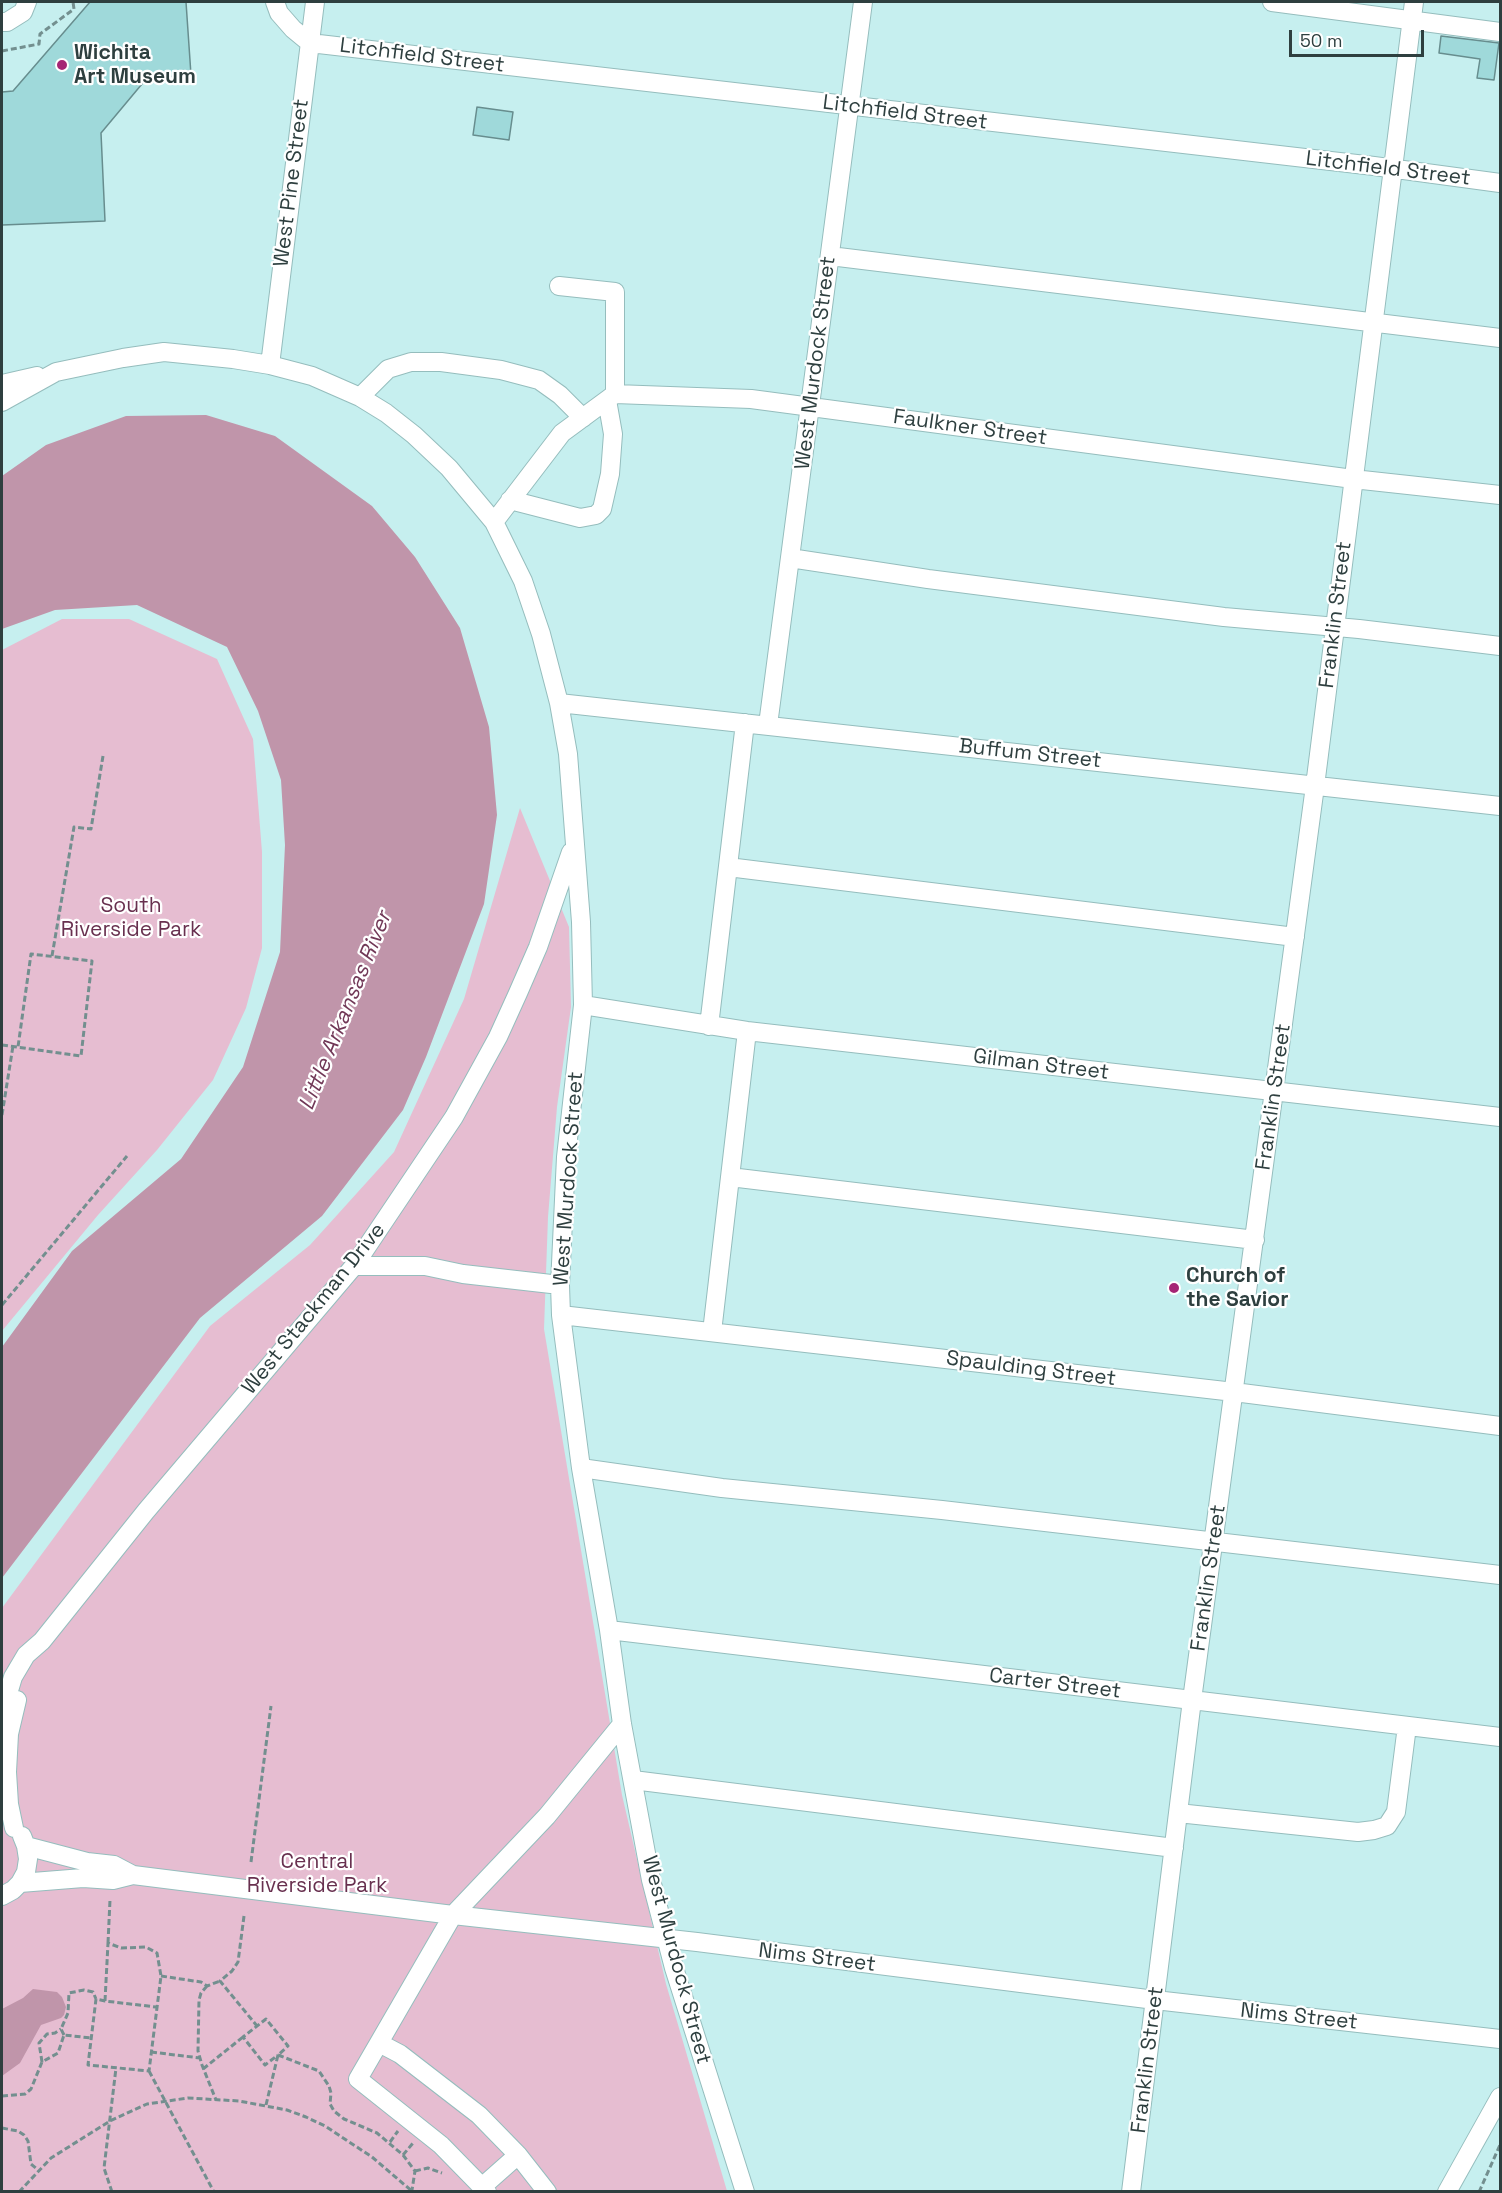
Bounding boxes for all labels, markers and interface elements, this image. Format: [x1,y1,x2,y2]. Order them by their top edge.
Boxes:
scale bar [1292,18,1427,56]
text: 50 m [1300,29,1342,52]
street label: Litchfield Street [338,33,506,79]
place label: Wichita Art Museum [74,40,196,90]
marker: Wichita Art Museum [55,58,69,72]
street label: Litchfield Street [821,90,989,136]
street label: West Pine Street [269,98,315,268]
street label: Litchfield Street [1304,146,1472,192]
street label: West Murdock Street [790,255,842,471]
street label: Faulkner Street [891,405,1049,451]
street label: Franklin Street [1314,540,1358,690]
street label: Buffum Street [957,734,1103,774]
park label: South Riverside Park [61,893,201,943]
water label: Little Arkansas River [294,908,398,1114]
street label: Franklin Street [1251,1022,1297,1172]
street label: Gilman Street [972,1044,1110,1086]
street label: West Murdock Street [549,1071,589,1287]
street label: West Stackman Drive [237,1218,391,1400]
place label: Church of the Savior [1186,1263,1289,1313]
marker: Church of the Savior [1167,1281,1181,1295]
street label: Spaulding Street [945,1346,1117,1392]
street label: Franklin Street [1186,1503,1232,1653]
street label: Carter Street [988,1663,1122,1705]
park label: Central Riverside Park [247,1849,387,1899]
street label: West Murdock Street [636,1853,716,2067]
street label: Nims Street [757,1938,877,1978]
street label: Franklin Street [1126,1985,1170,2135]
street label: Nims Street [1239,1998,1359,2036]

